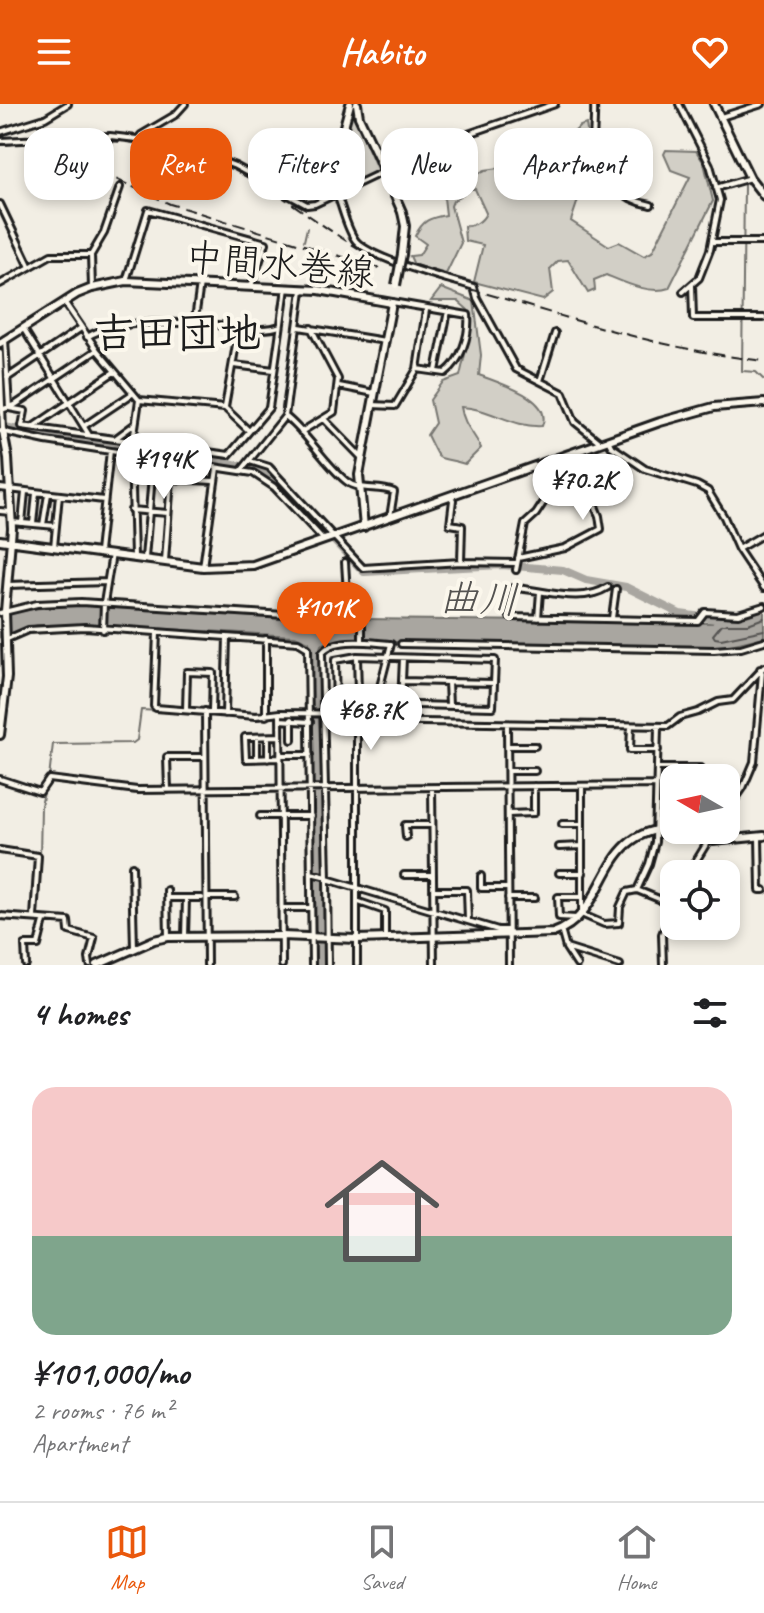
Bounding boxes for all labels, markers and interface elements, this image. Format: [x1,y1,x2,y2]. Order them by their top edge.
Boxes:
text: Habito [340,29,424,75]
icon: menu [32,30,76,74]
icon: heart [688,30,732,74]
chip: Buy [24,128,114,200]
chip: Rent [130,128,232,200]
chip: Filters [248,128,365,200]
chip: New [381,128,478,200]
chip: Apartment [494,128,653,200]
street label: 中間水巻線 [183,233,377,297]
district label: 吉田団地 [93,307,261,360]
pin: ¥194K [108,433,220,501]
text: ¥194K [134,442,194,475]
pin: ¥70.2K [518,454,648,522]
text: ¥70.2K [550,463,616,496]
water label: 曲川 [438,573,520,625]
pin: ¥101K [269,582,381,650]
text: ¥101K [295,591,355,624]
pin: ¥68.7K [306,684,436,752]
text: ¥68.7K [338,693,404,726]
north arrow [660,764,740,844]
map controls [660,764,740,940]
button: locate [660,860,740,940]
icon: filters [688,991,732,1035]
text: 4 homes [32,992,128,1035]
icon: home [310,1139,454,1283]
text: ¥101,000/mo [32,1351,189,1394]
text: 2 rooms · 76 m² [32,1394,173,1427]
text: Apartment [32,1427,128,1460]
tab: Map [105,1520,149,1596]
tab: Saved [360,1520,404,1596]
tab: Home [615,1520,659,1596]

